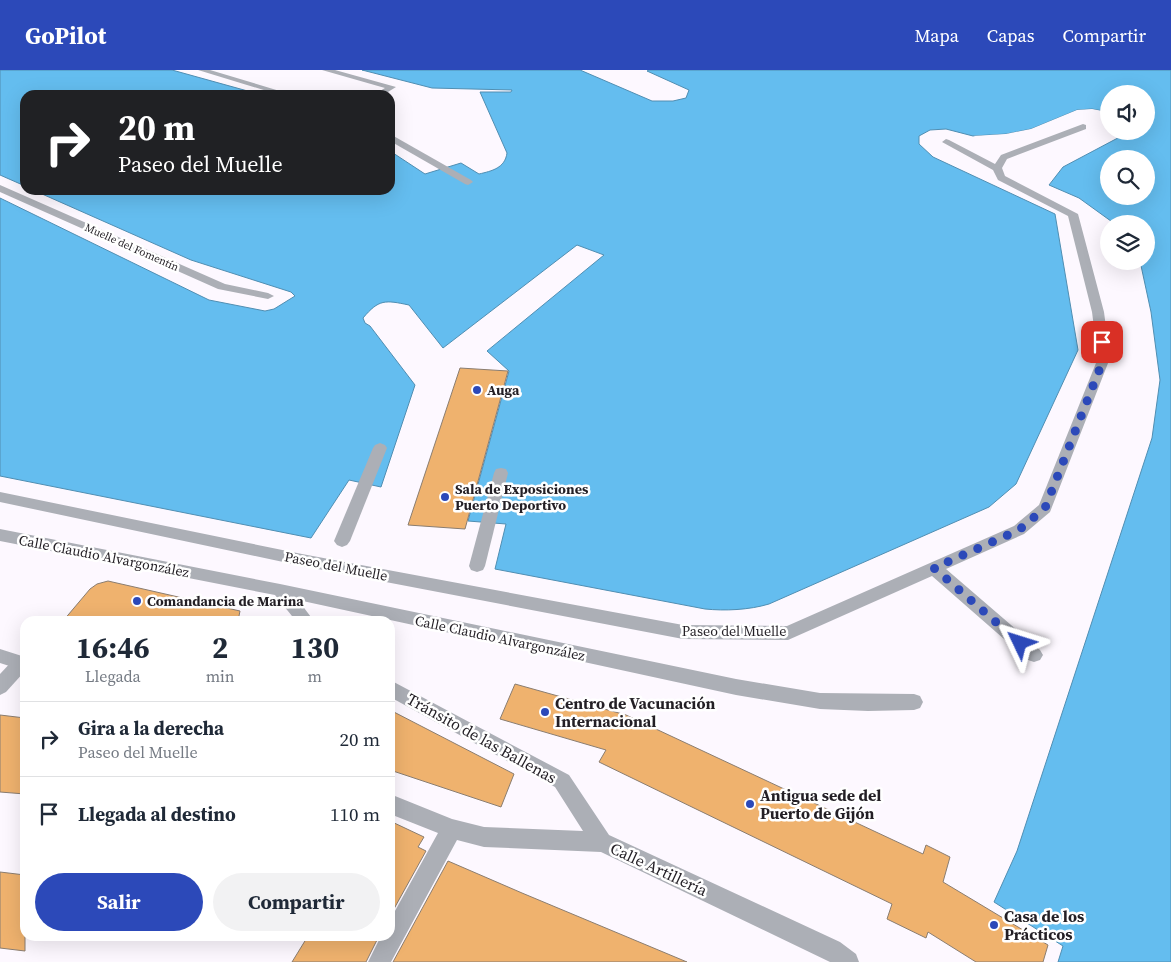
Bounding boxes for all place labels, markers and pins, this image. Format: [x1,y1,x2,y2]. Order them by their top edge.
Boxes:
pin [1081,321,1123,363]
place label: Auga [487,380,520,400]
marker: Auga [471,384,483,396]
place label: Sala de Exposiciones Puerto Deportivo [455,479,589,515]
marker: Sala de Exposiciones Puerto Deportivo [439,491,451,503]
place label: Comandancia de Marina [147,591,304,611]
marker: Comandancia de Marina [131,595,143,607]
place label: Centro de Vacunación Internacional [555,692,715,732]
marker: Centro de Vacunación Internacional [539,706,551,718]
place label: Antigua sede del Puerto de Gijón [760,784,881,824]
marker: Antigua sede del Puerto de Gijón [744,798,756,810]
place label: Casa de los Prácticos [1004,905,1084,945]
marker: Casa de los Prácticos [988,919,1000,931]

